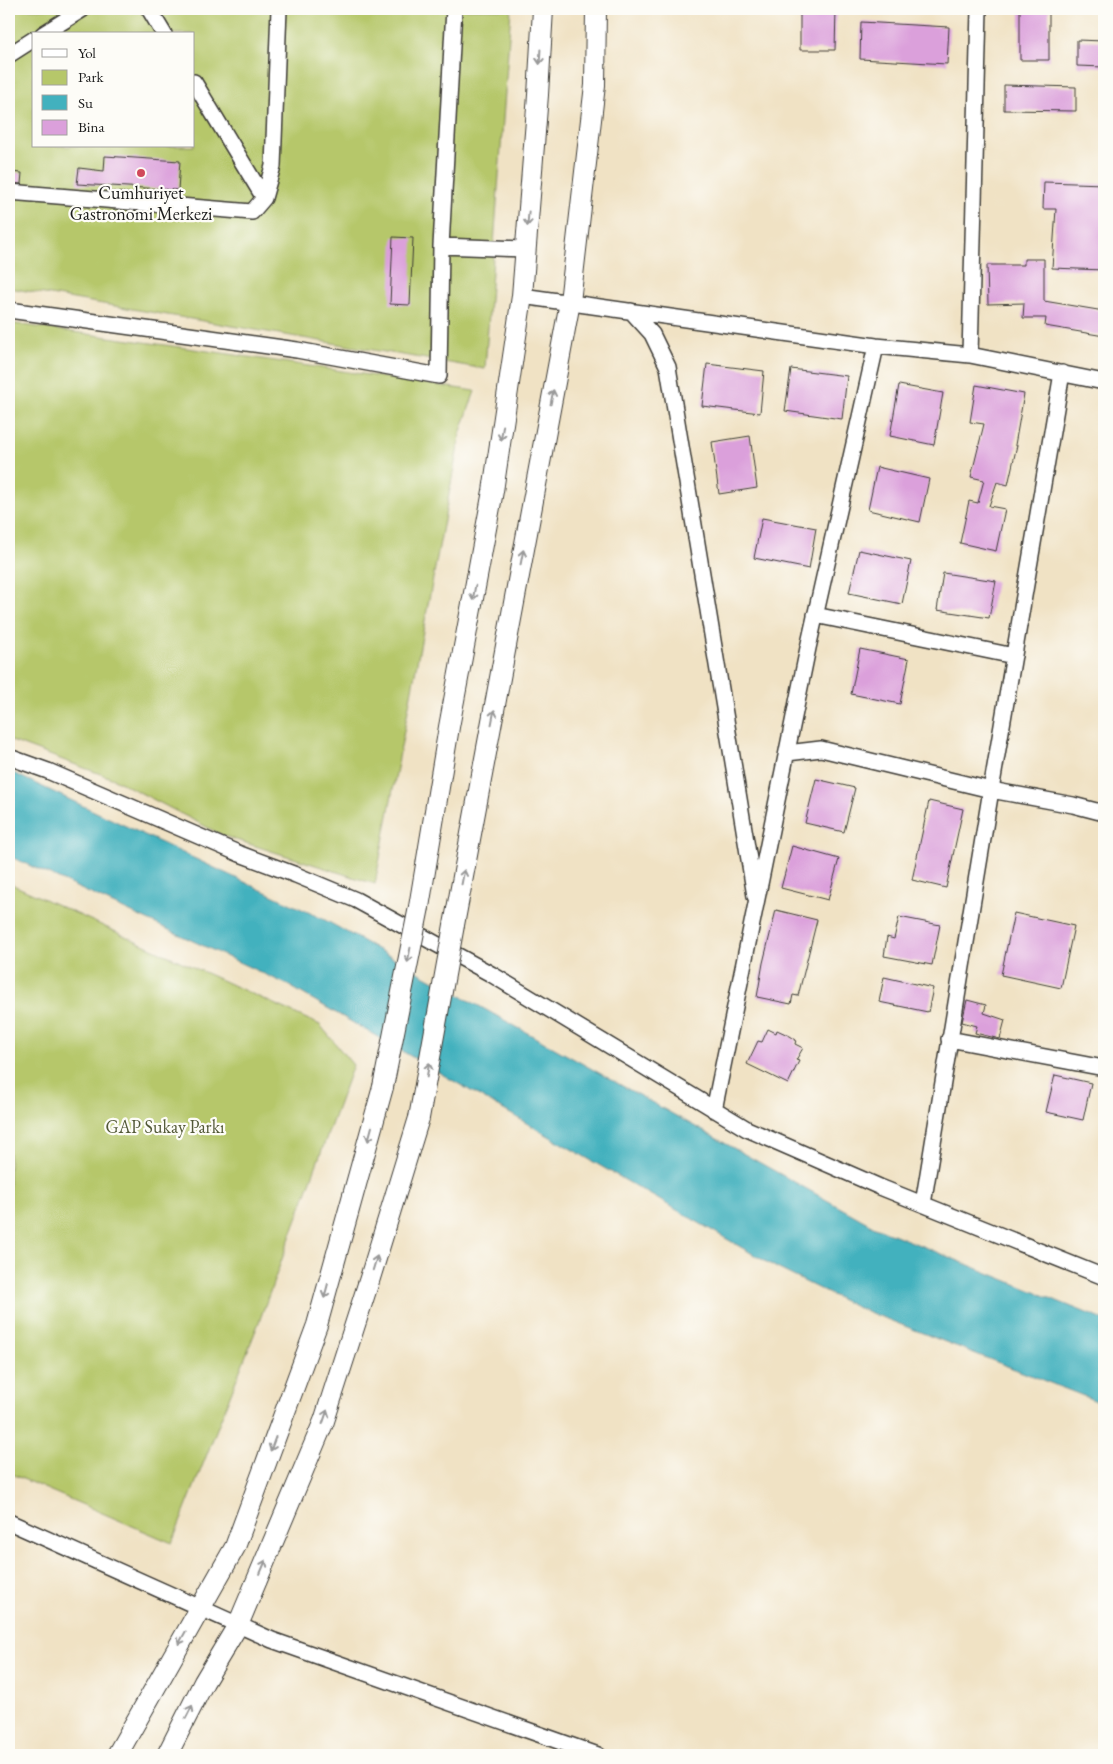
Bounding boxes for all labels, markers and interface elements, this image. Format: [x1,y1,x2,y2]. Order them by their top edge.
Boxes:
legend [32,32,195,148]
text: Yol [78,43,96,62]
one-way arrow [536,49,545,65]
text: Park [78,67,105,86]
text: Su [78,93,93,112]
text: Bina [78,117,104,136]
marker: Cumhuriyet Gastronomi Merkezi [135,167,147,179]
place label: Cumhuriyet Gastronomi Merkezi [70,181,213,225]
one-way arrow [524,211,533,227]
one-way arrow [548,390,557,406]
one-way arrow [496,424,506,440]
one-way arrow [518,550,528,566]
one-way arrow [469,584,478,600]
one-way arrow [488,709,498,725]
one-way arrow [458,869,468,885]
one-way arrow [404,946,413,962]
one-way arrow [424,1062,434,1078]
park label: GAP Sukay Parkı [106,1115,225,1138]
one-way arrow [364,1126,374,1142]
one-way arrow [371,1255,381,1271]
one-way arrow [321,1282,331,1298]
one-way arrow [321,1410,330,1425]
one-way arrow [268,1436,277,1451]
one-way arrow [258,1560,268,1575]
one-way arrow [177,1630,186,1645]
one-way arrow [185,1705,194,1720]

